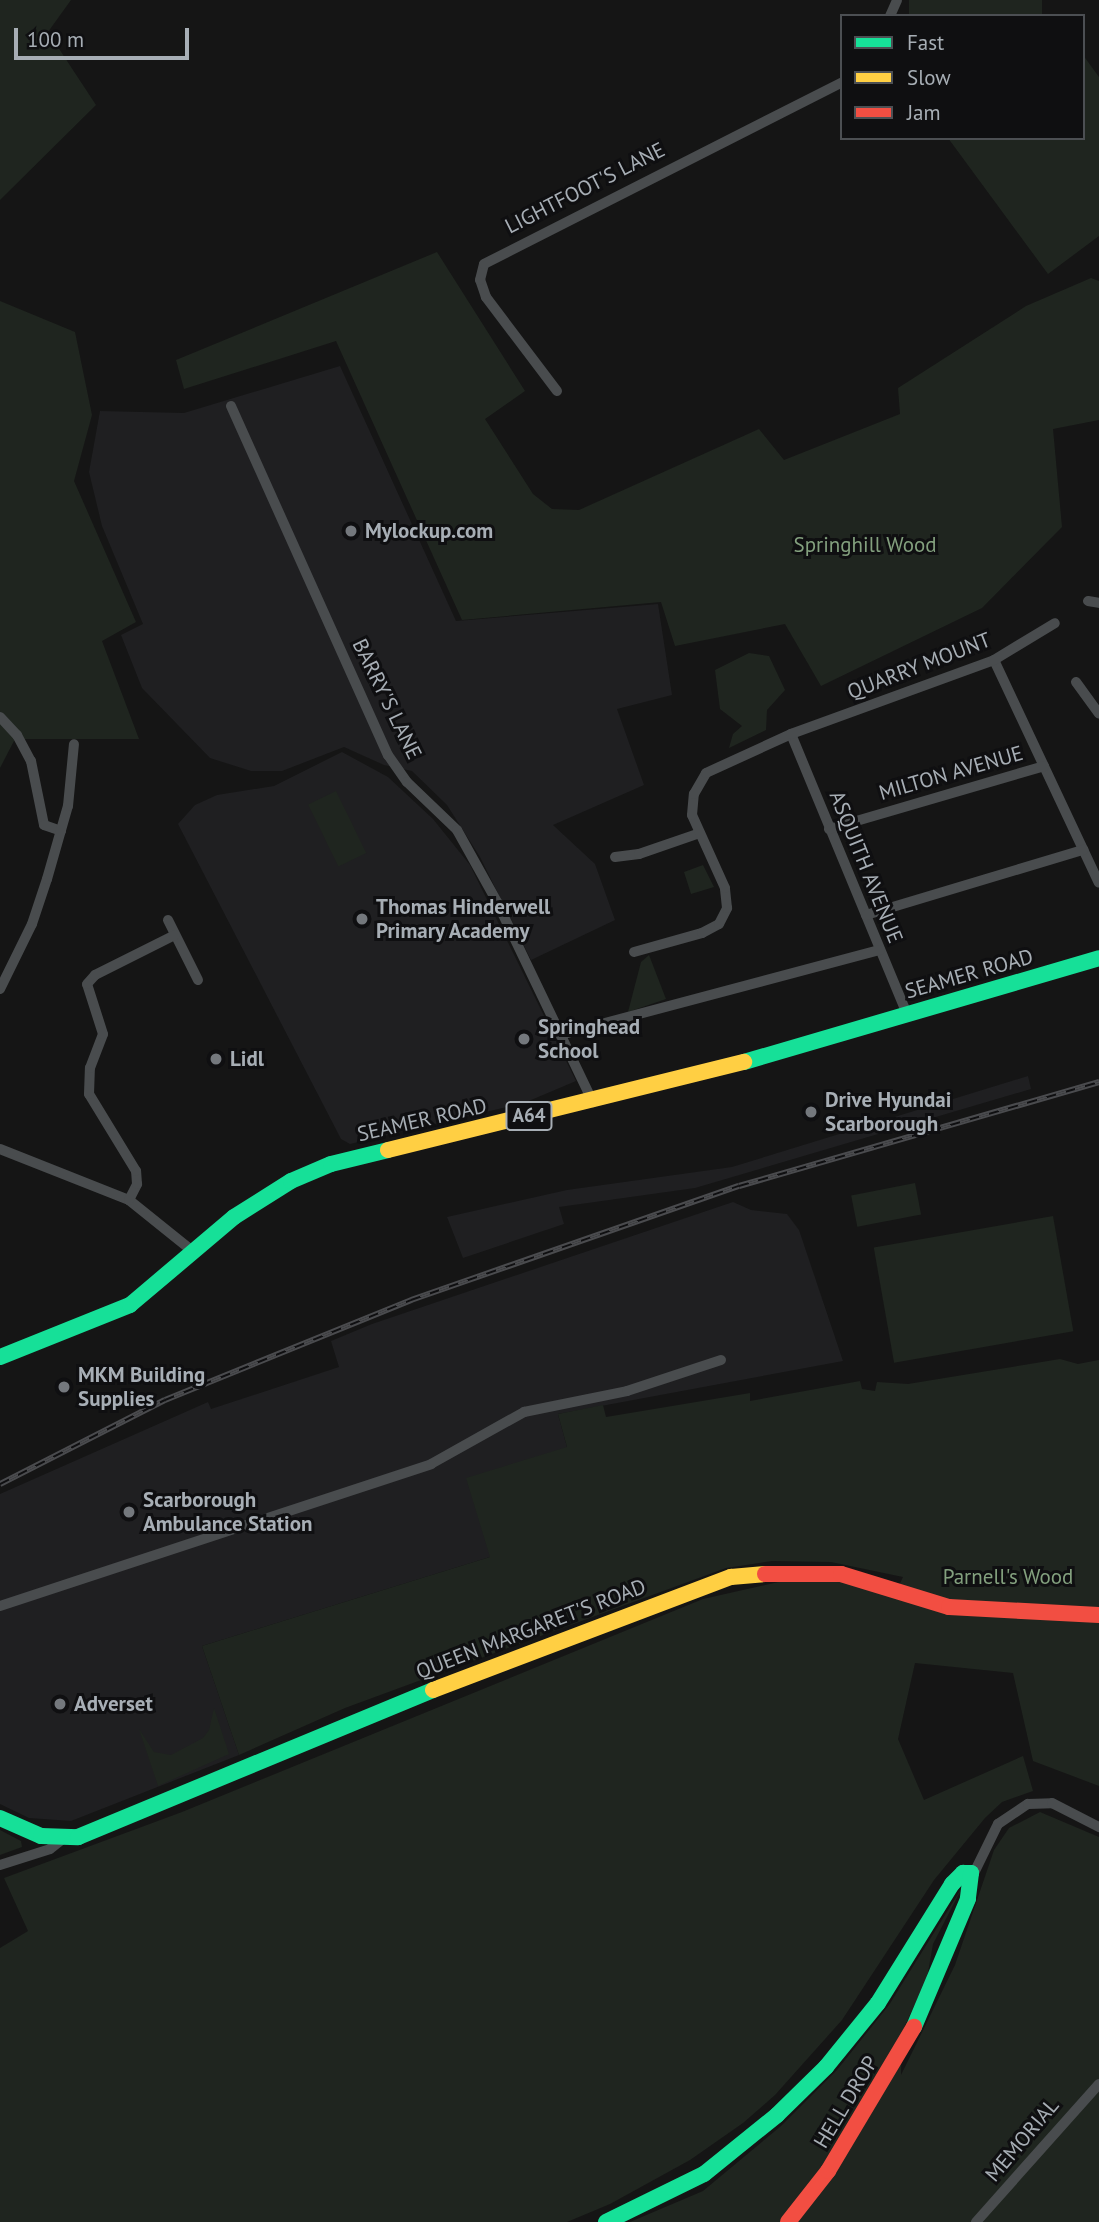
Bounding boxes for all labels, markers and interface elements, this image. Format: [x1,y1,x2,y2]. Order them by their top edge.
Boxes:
scale bar [18,14,192,58]
legend [840,14,1085,140]
text: 100 m [27,26,84,53]
text: Fast [907,29,944,56]
text: Slow [907,64,951,91]
text: Jam [907,99,941,126]
street label: LIGHTFOOT'S LANE [501,137,669,239]
place label: Mylockup.com [365,518,493,544]
marker: Mylockup.com [343,523,359,539]
park label: Springhill Wood [793,532,937,558]
street label: QUARRY MOUNT [844,627,994,705]
street label: BARRY'S LANE [347,635,427,763]
street label: MILTON AVENUE [876,740,1026,806]
street label: ASQUITH AVENUE [824,787,908,947]
place label: Thomas Hinderwell Primary Academy [376,894,550,944]
marker: Thomas Hinderwell Primary Academy [354,911,370,927]
street label: SEAMER ROAD [902,944,1036,1004]
place label: Springhead School [538,1014,640,1064]
marker: Springhead School [516,1031,532,1047]
place label: Lidl [230,1046,264,1072]
marker: Lidl [208,1051,224,1067]
place label: Drive Hyundai Scarborough [825,1087,951,1137]
street label: SEAMER ROAD [355,1093,489,1147]
road number: A64 [504,1100,554,1132]
marker: Drive Hyundai Scarborough [803,1104,819,1120]
place label: MKM Building Supplies [78,1362,205,1412]
marker: MKM Building Supplies [56,1379,72,1395]
place label: Scarborough Ambulance Station [143,1487,312,1537]
marker: Scarborough Ambulance Station [121,1504,137,1520]
park label: Parnell's Wood [942,1564,1074,1590]
street label: QUEEN MARGARET'S ROAD [413,1574,649,1684]
place label: Adverset [74,1691,153,1717]
marker: Adverset [52,1696,68,1712]
street label: HELL DROP [808,2051,884,2153]
street label: MEMORIAL [980,2093,1064,2187]

